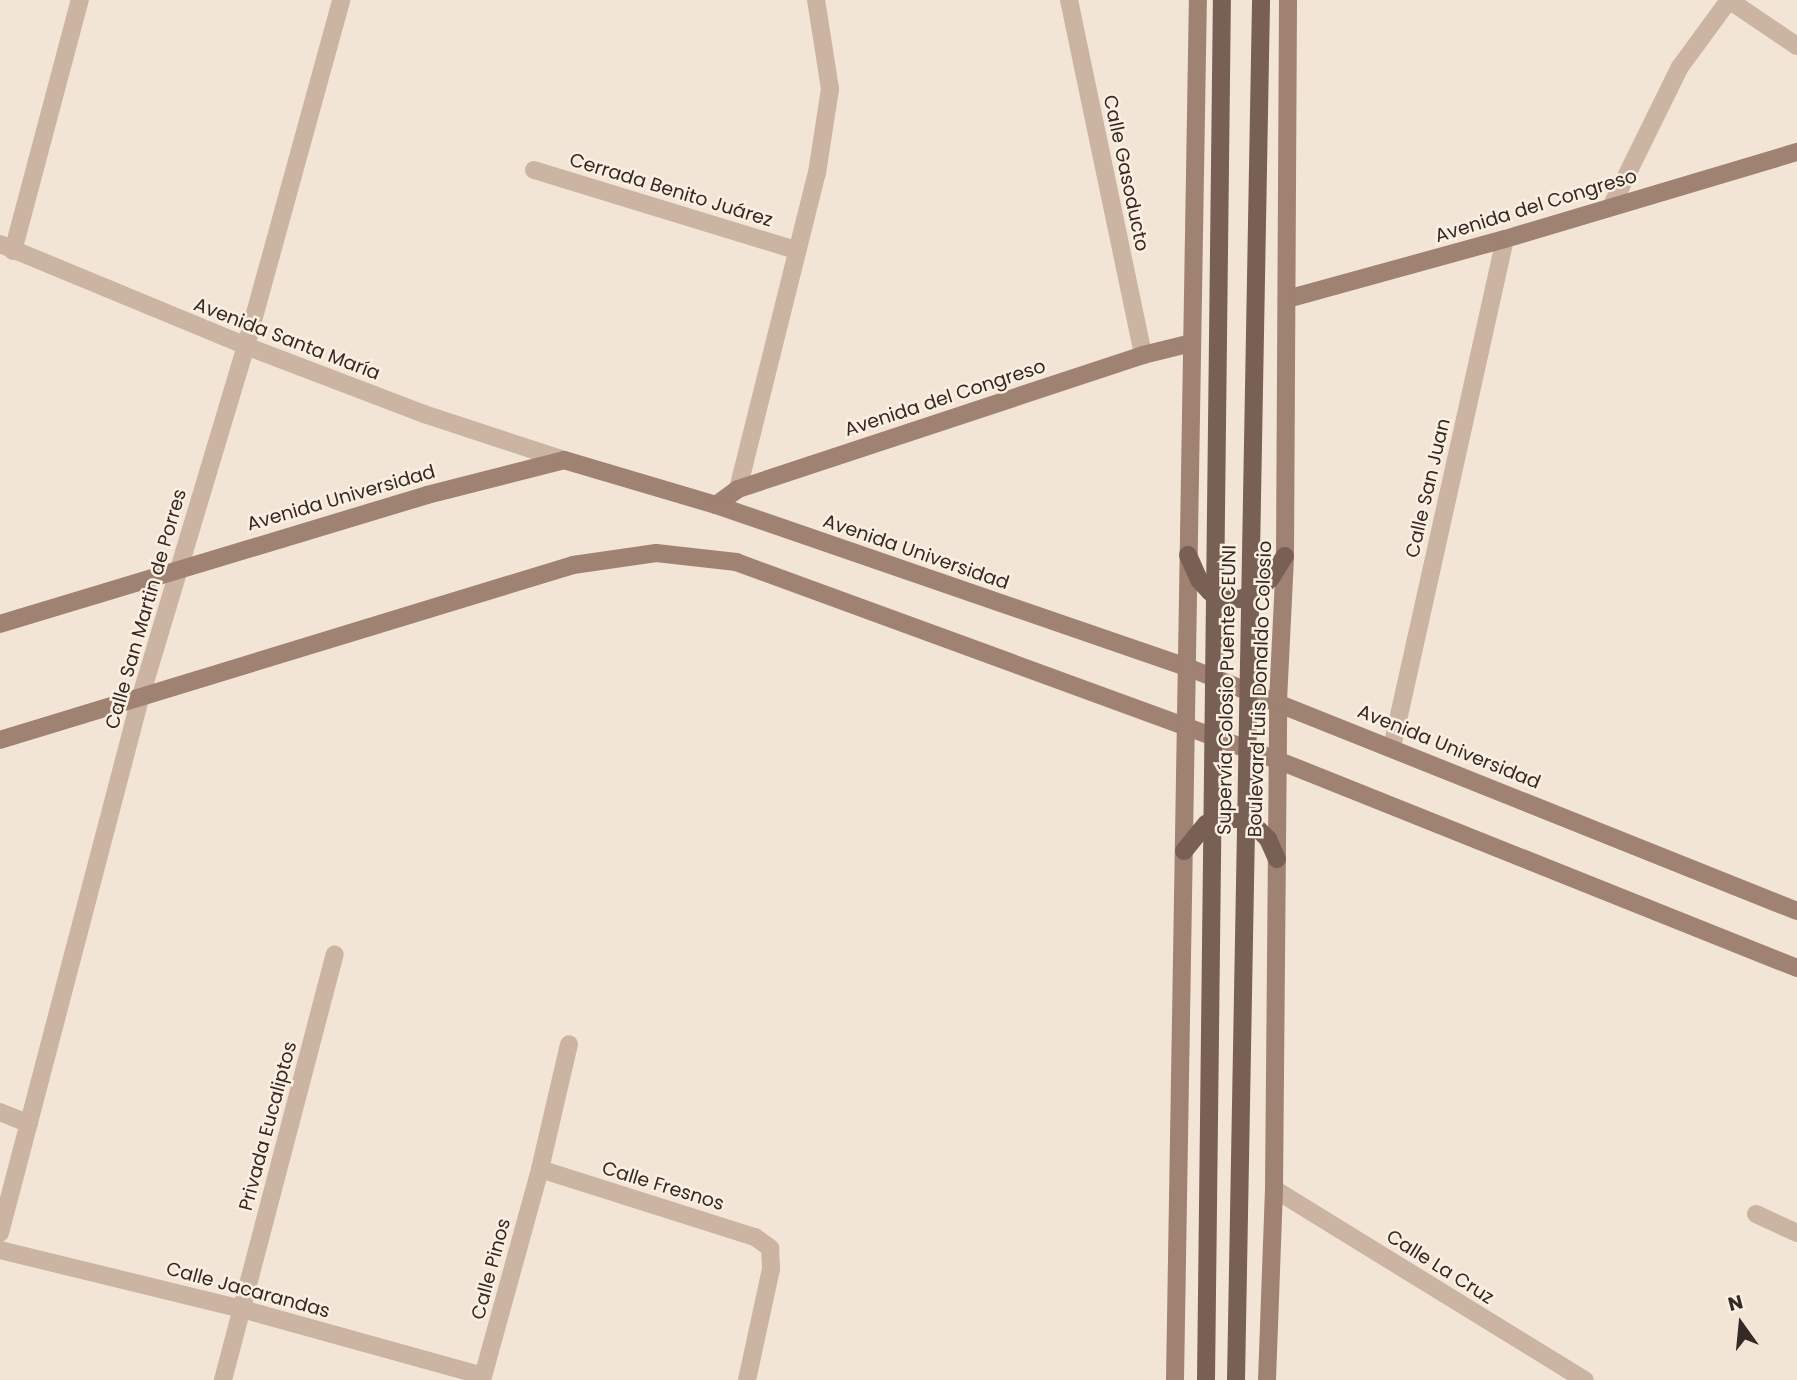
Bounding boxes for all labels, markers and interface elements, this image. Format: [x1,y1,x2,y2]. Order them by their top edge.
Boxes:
street label: Calle Gasoducto [1098,93,1154,253]
street label: Cerrada Benito Juárez [567,148,775,232]
street label: Avenida del Congreso [1432,164,1640,248]
street label: Avenida Santa María [191,293,383,385]
street label: Avenida del Congreso [842,355,1048,441]
street label: Calle San Juan [1401,416,1455,560]
street label: Avenida Universidad [244,460,438,536]
street label: Calle San Martin de Porres [101,486,191,732]
street label: Avenida Universidad [820,509,1012,595]
street label: Boulevard Luis Donaldo Colosio [1243,540,1277,838]
street label: Supervía Colosio Puente CEUNI [1213,545,1241,835]
street label: Avenida Universidad [1354,700,1544,794]
street label: Privada Eucaliptos [234,1039,302,1213]
street label: Calle Fresnos [599,1157,727,1215]
street label: Calle Pinos [467,1216,515,1322]
street label: Calle La Cruz [1382,1225,1498,1309]
street label: Calle Jacarandas [164,1257,332,1323]
text: N [1725,1288,1746,1318]
north arrow [1706,1289,1776,1359]

